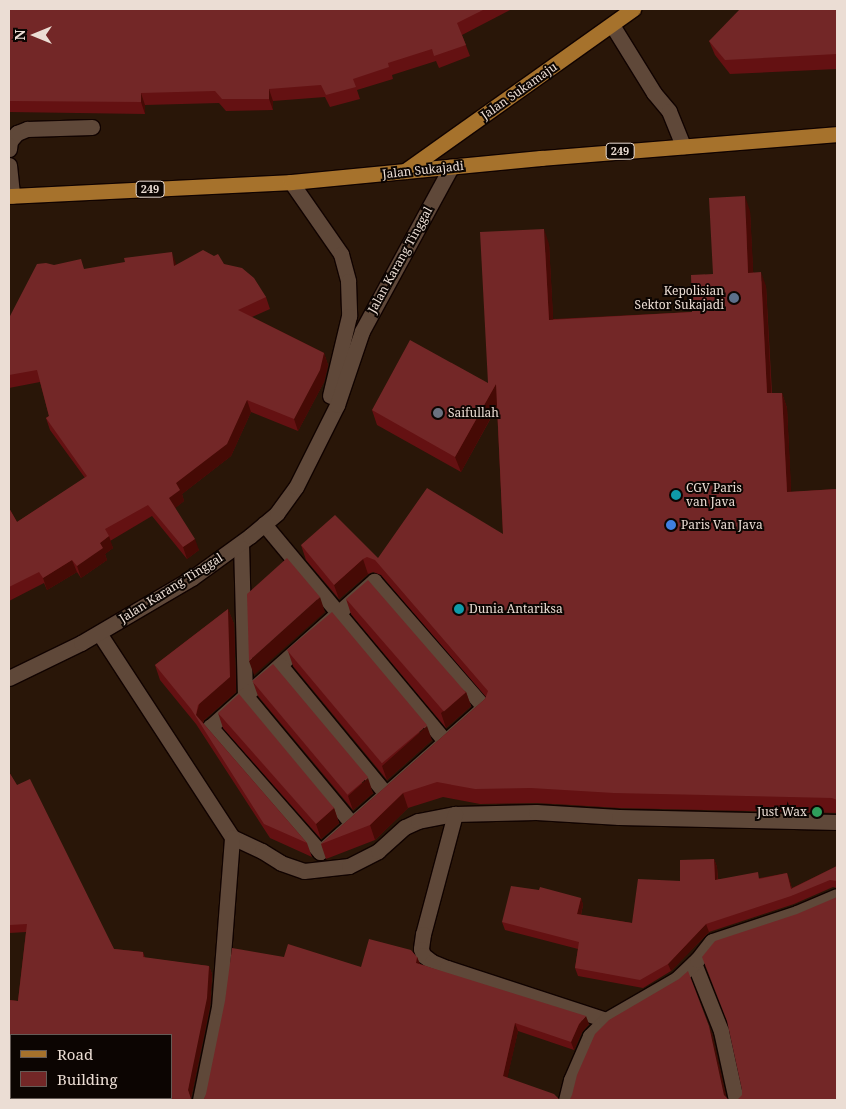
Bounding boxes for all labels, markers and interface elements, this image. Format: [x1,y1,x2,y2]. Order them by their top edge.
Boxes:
north arrow [10,10,60,60]
text: N [10,29,29,41]
street label: Jalan Sukamaju [478,59,560,123]
road number: 249 [605,142,635,160]
street label: Jalan Sukajadi [382,159,464,181]
road number: 249 [135,180,165,198]
street label: Jalan Karang Tinggal [365,204,435,316]
place label: Kepolisian Sektor Sukajadi [635,284,724,312]
marker: Kepolisian Sektor Sukajadi [728,292,740,304]
place label: Saifullah [448,406,499,420]
marker: Saifullah [432,407,444,419]
place label: CGV Paris van Java [686,481,742,509]
marker: CGV Paris van Java [670,489,682,501]
place label: Paris Van Java [681,518,763,532]
marker: Paris Van Java [665,519,677,531]
street label: Jalan Karang Tinggal [117,550,225,626]
place label: Dunia Antariksa [469,602,563,616]
marker: Dunia Antariksa [453,603,465,615]
place label: Just Wax [757,805,807,819]
marker: Just Wax [811,806,823,818]
legend [10,1034,172,1099]
text: Road [57,1044,93,1064]
text: Building [57,1069,118,1089]

